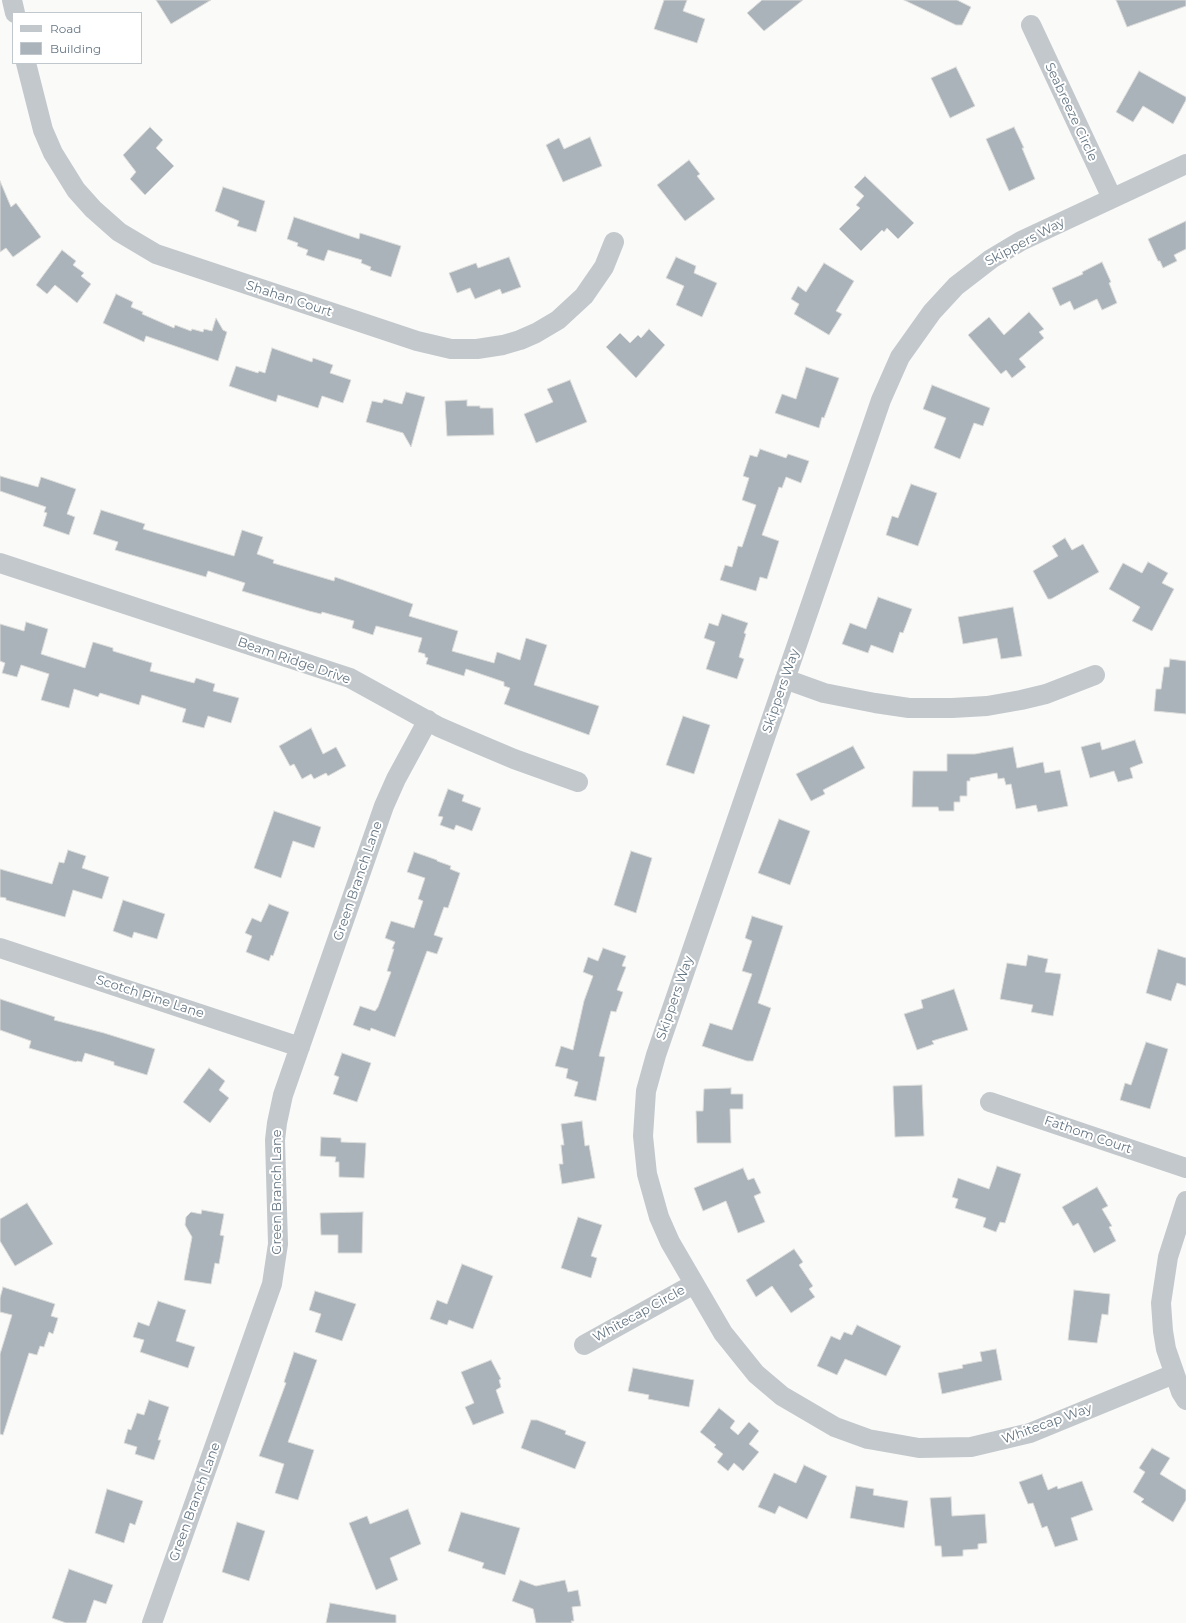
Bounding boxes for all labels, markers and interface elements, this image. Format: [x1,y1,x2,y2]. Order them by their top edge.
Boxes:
legend [12,12,142,64]
text: Road [50,21,81,36]
text: Building [50,41,101,56]
street label: Seabreeze Circle [1041,60,1101,164]
street label: Skippers Way [983,214,1067,270]
street label: Shahan Court [244,278,334,320]
street label: Beam Ridge Drive [236,634,352,688]
street label: Skippers Way [759,647,803,735]
street label: Green Branch Lane [330,819,386,943]
street label: Skippers Way [653,954,697,1042]
street label: Scotch Pine Lane [94,972,206,1022]
street label: Fathom Court [1042,1113,1134,1157]
street label: Green Branch Lane [269,1129,285,1255]
street label: Whitecap Circle [590,1282,688,1346]
street label: Whitecap Way [1000,1400,1094,1448]
street label: Green Branch Lane [166,1440,224,1564]

